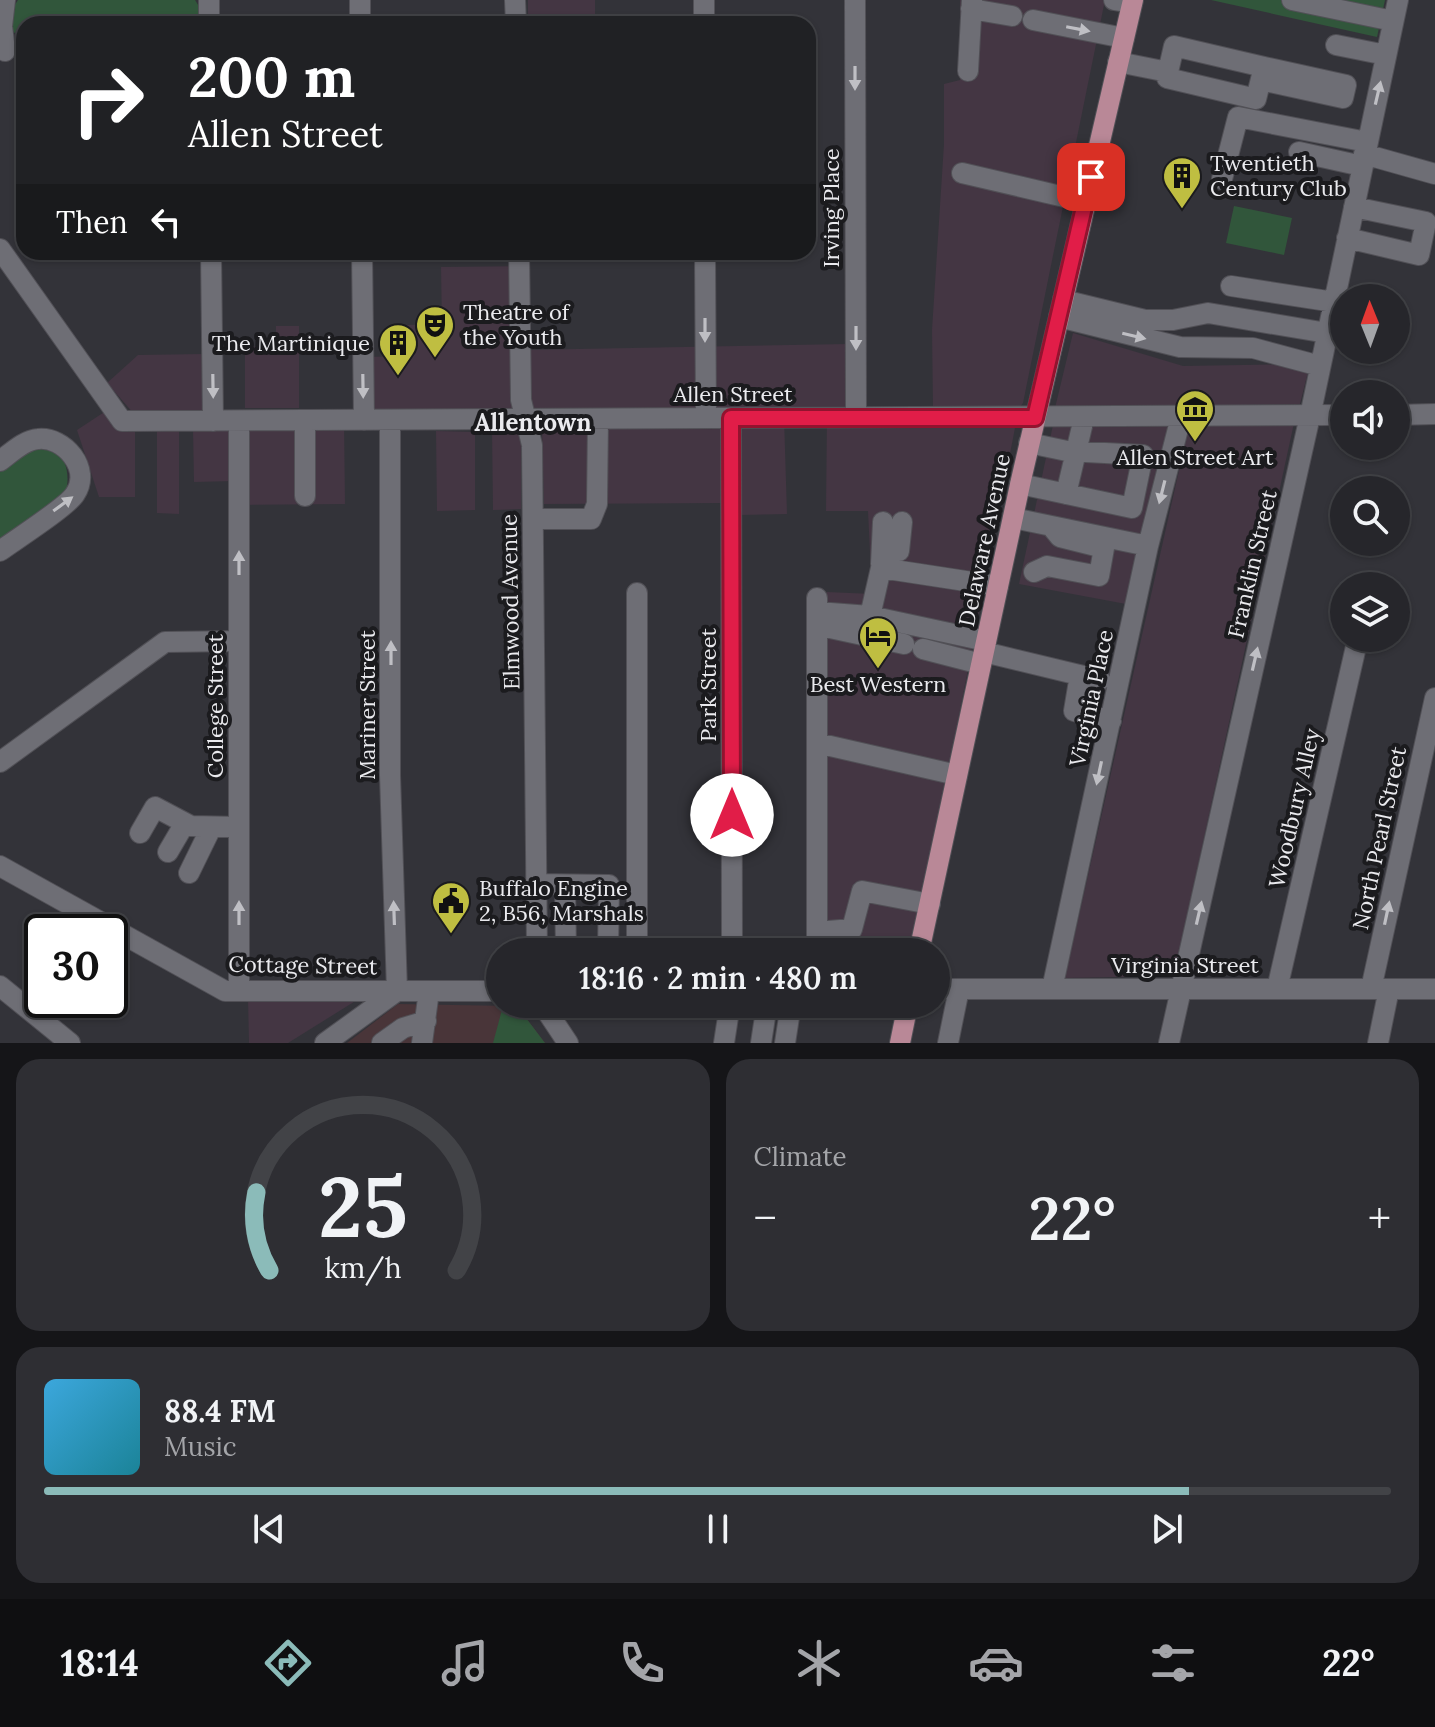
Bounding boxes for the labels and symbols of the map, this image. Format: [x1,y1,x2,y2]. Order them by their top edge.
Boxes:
one-way arrow [1066,23,1091,35]
one-way arrow [849,66,861,91]
one-way arrow [1372,80,1385,105]
pin [1057,143,1125,211]
street label: Irving Place [817,148,845,268]
place label: Twentieth Century Club [1210,149,1347,202]
building icon: Twentieth Century Club [1161,155,1203,210]
north arrow [1330,284,1410,364]
place label: Theatre of the Youth [463,298,571,351]
theatre icon: Theatre of the Youth [414,304,456,359]
one-way arrow [699,318,711,343]
building icon: The Martinique [377,322,419,377]
one-way arrow [850,326,862,351]
place label: The Martinique [212,329,370,357]
one-way arrow [1122,330,1147,343]
one-way arrow [206,374,219,399]
one-way arrow [357,374,370,399]
street label: Allen Street [672,380,793,408]
museum icon: Allen Street Art [1174,388,1216,443]
district label: Allentown [474,407,592,438]
place label: Allen Street Art [1116,443,1274,471]
street label: Delaware Avenue [952,451,1016,629]
one-way arrow [1155,480,1167,505]
street label: Franklin Street [1221,487,1283,641]
one-way arrow [53,497,73,513]
street label: Elmwood Avenue [494,514,526,690]
one-way arrow [233,550,245,575]
hotel icon: Best Western [857,615,899,670]
street label: Virginia Place [1063,627,1119,770]
street label: Park Street [694,628,722,742]
street label: Mariner Street [353,629,381,780]
street label: College Street [201,633,229,778]
one-way arrow [384,640,397,665]
one-way arrow [1249,647,1262,672]
place label: Best Western [810,670,946,698]
street label: Woodbury Alley [1262,725,1326,890]
street label: North Pearl Street [1346,743,1412,932]
one-way arrow [1092,761,1105,786]
position arrow [690,773,774,857]
place label: Buffalo Engine 2, B56, Marshals [479,874,644,927]
public building icon: Buffalo Engine 2, B56, Marshals [430,880,472,935]
one-way arrow [233,900,245,925]
one-way arrow [388,900,401,925]
one-way arrow [1193,900,1206,925]
one-way arrow [1381,900,1394,925]
speed limit sign: 30 [24,914,128,1018]
street label: Cottage Street [228,950,378,980]
street label: Virginia Street [1110,951,1259,979]

